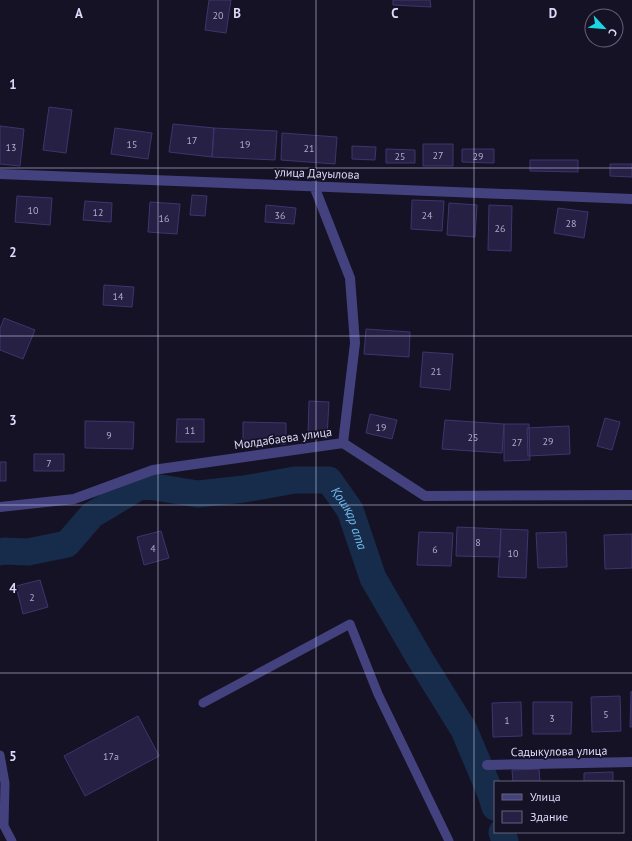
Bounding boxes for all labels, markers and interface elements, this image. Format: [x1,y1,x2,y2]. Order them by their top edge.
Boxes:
text: A [75,5,83,22]
text: B [233,5,241,22]
text: C [391,5,399,22]
text: D [549,5,557,22]
north arrow [584,8,624,48]
house number: 20 [213,9,224,22]
text: С [605,27,621,38]
text: 1 [9,76,17,93]
house number: 17 [187,134,197,147]
house number: 15 [127,138,137,151]
house number: 19 [240,138,250,151]
house number: 13 [6,141,16,154]
house number: 21 [304,142,314,155]
house number: 27 [433,149,443,162]
house number: 25 [395,150,405,163]
house number: 29 [473,150,483,163]
street label: улица Дауылова [274,164,360,182]
house number: 10 [28,204,39,217]
house number: 12 [93,206,103,219]
house number: 36 [275,209,285,222]
house number: 24 [422,209,433,222]
house number: 16 [159,212,169,225]
house number: 28 [566,217,576,230]
house number: 26 [495,222,505,235]
text: 2 [9,244,17,261]
house number: 14 [113,290,124,303]
house number: 21 [431,365,441,378]
text: 3 [9,412,17,429]
house number: 19 [376,421,386,434]
house number: 11 [185,424,195,437]
street label: Молдабаева улица [233,424,333,452]
house number: 9 [106,429,112,442]
house number: 25 [468,431,478,444]
house number: 29 [543,435,553,448]
house number: 27 [512,436,522,449]
house number: 7 [46,457,52,470]
water label: Қошқар ата [328,483,371,552]
house number: 8 [475,536,481,549]
house number: 4 [150,542,156,555]
house number: 6 [432,543,438,556]
house number: 10 [508,547,519,560]
text: 4 [9,580,17,597]
house number: 2 [29,591,35,604]
house number: 5 [603,708,609,721]
house number: 3 [549,712,555,725]
house number: 1 [504,714,510,727]
street label: Садыкулова улица [511,743,607,759]
text: 5 [9,748,17,765]
house number: 17а [103,750,119,763]
legend [494,781,624,833]
text: Улица [530,789,561,804]
text: Здание [530,809,568,824]

